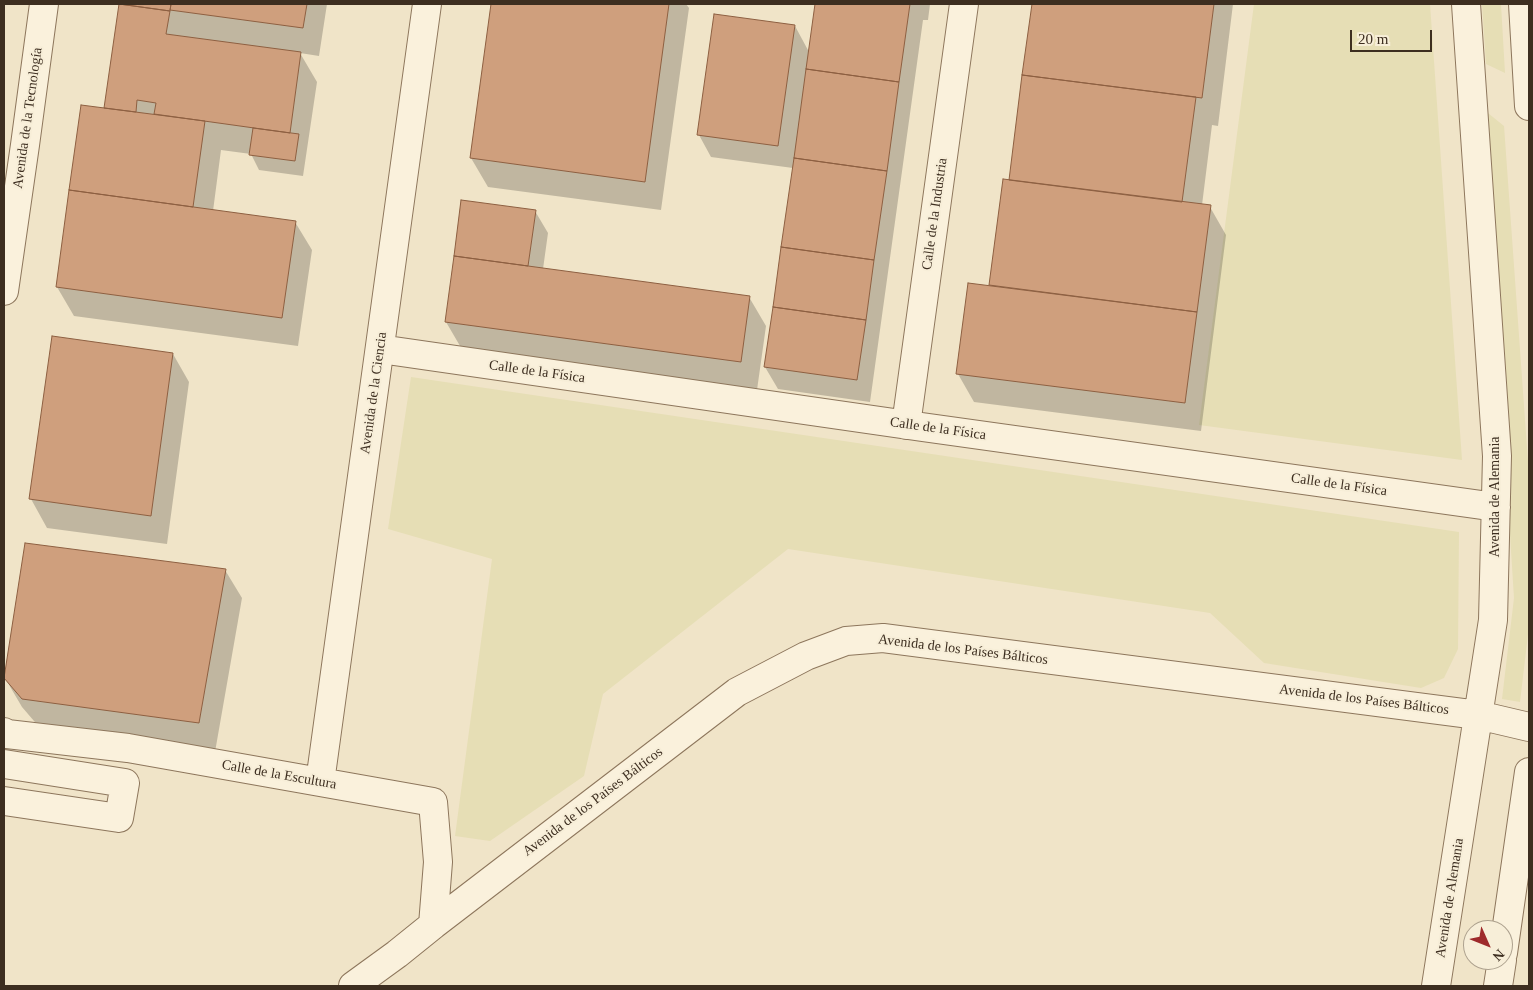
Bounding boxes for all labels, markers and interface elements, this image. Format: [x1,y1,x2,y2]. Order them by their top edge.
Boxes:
scale bar [1353,20,1436,52]
text: 20 m [1358,31,1388,47]
street label: Avenida de la Tecnología [10,46,46,190]
street label: Calle de la Industria [919,157,951,271]
street label: Avenida de la Ciencia [357,331,391,455]
street label: Calle de la Física [488,357,586,387]
street label: Calle de la Física [889,414,987,444]
street label: Avenida de Alemania [1487,436,1503,558]
street label: Calle de la Física [1290,470,1388,500]
street label: Avenida de los Países Bálticos [877,631,1049,669]
street label: Avenida de los Países Bálticos [1278,681,1450,719]
street label: Avenida de los Países Bálticos [520,744,666,860]
street label: Calle de la Escultura [220,757,338,793]
street label: Avenida de Alemania [1432,837,1468,959]
north arrow [1463,920,1513,970]
text: N [1490,946,1507,964]

